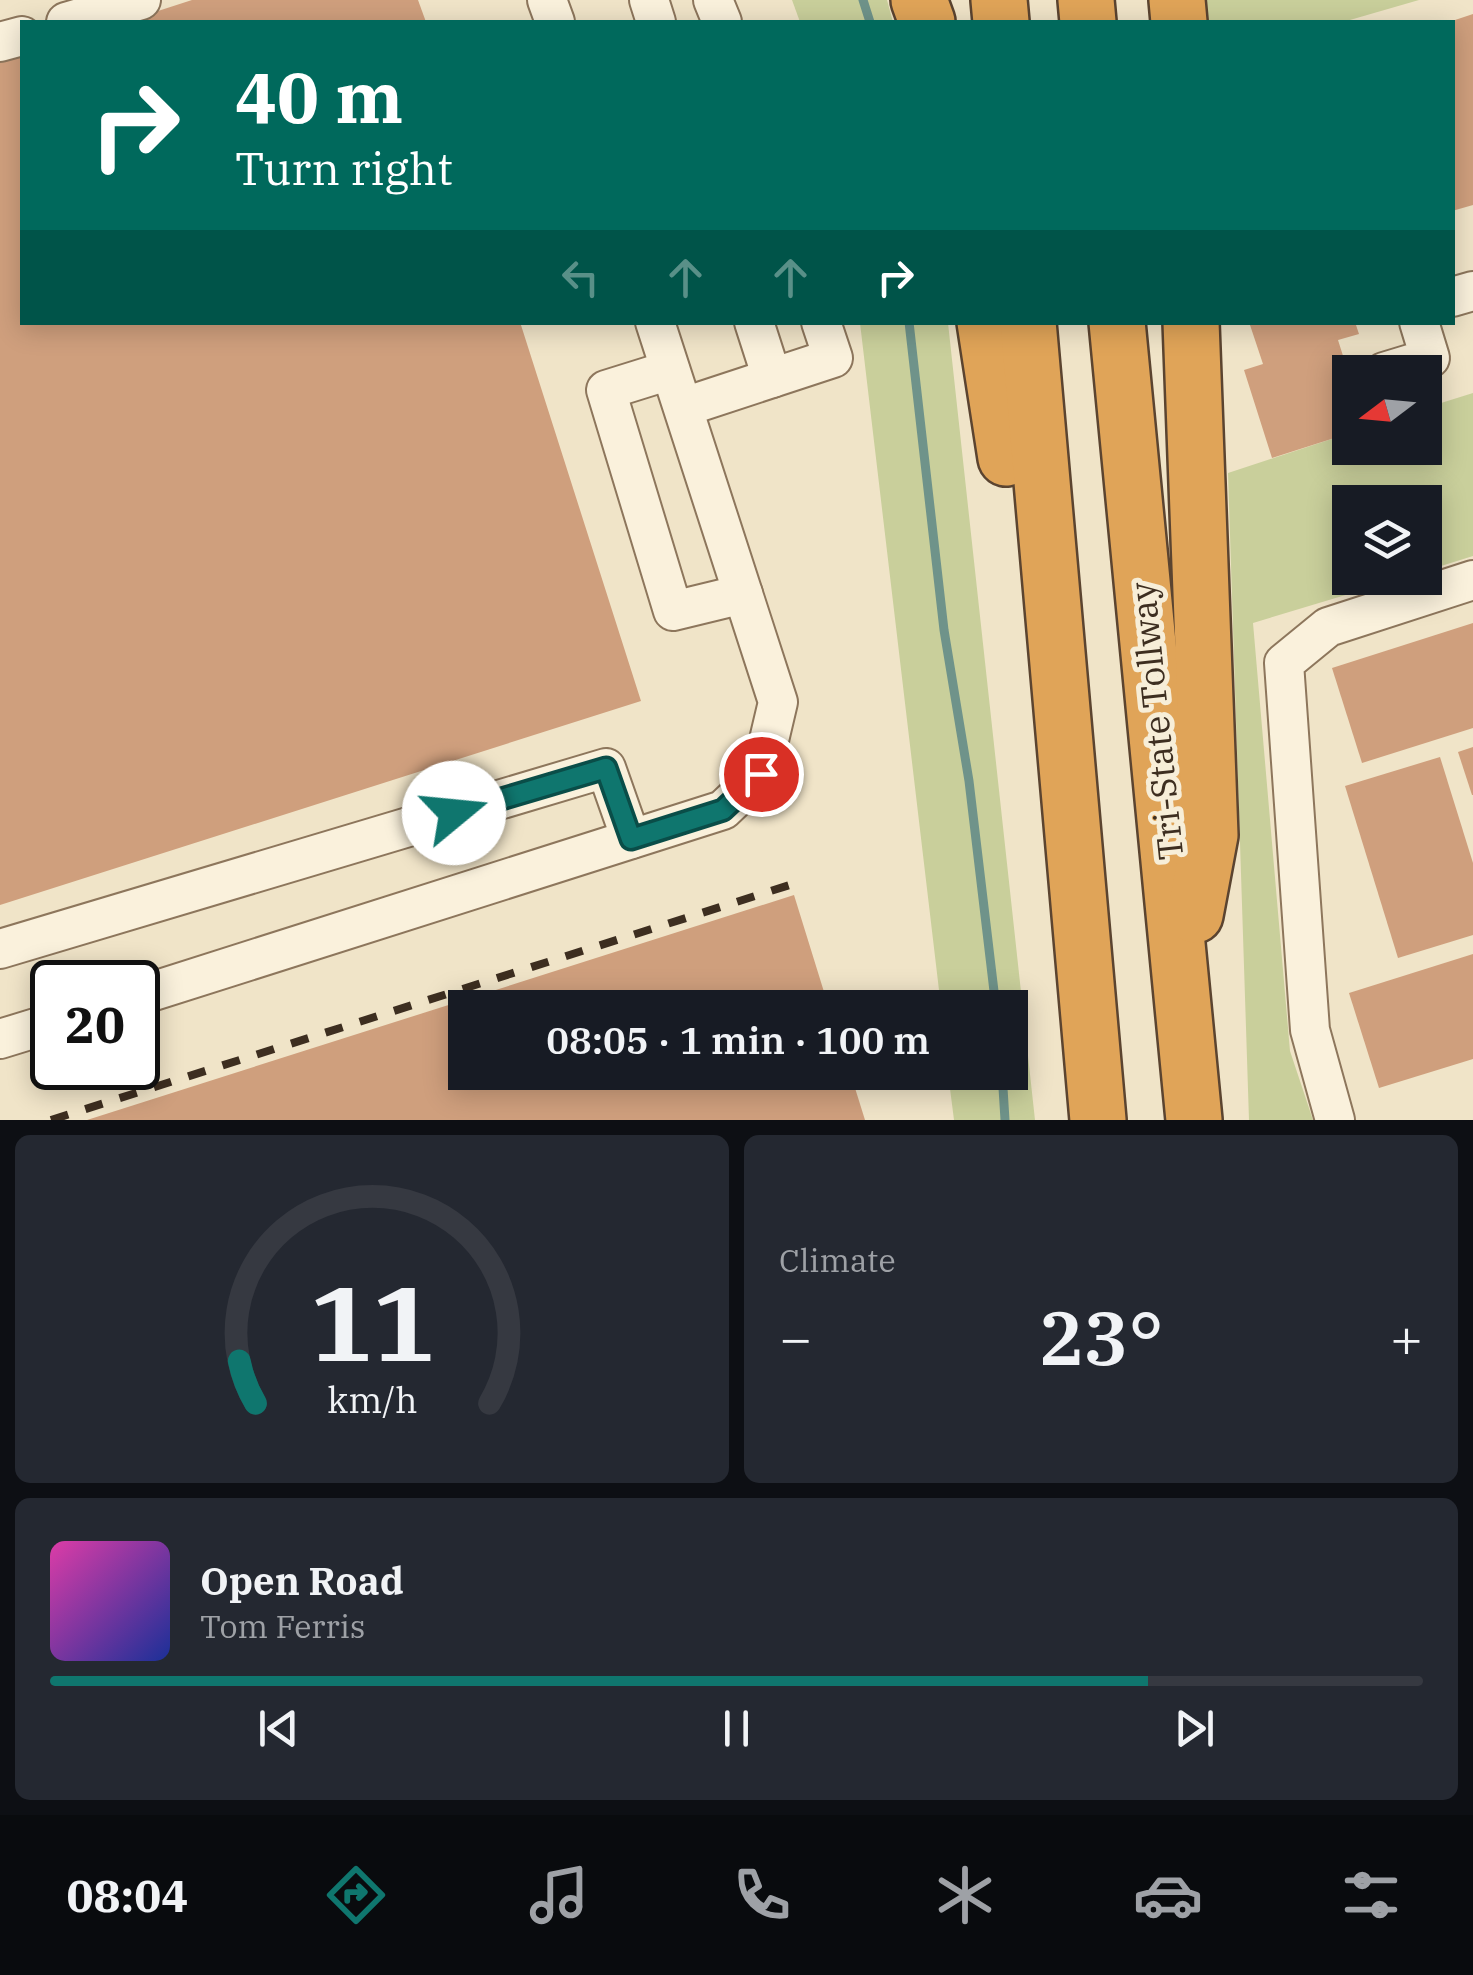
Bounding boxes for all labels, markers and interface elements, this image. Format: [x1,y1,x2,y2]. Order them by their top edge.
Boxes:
text: 40 m [235,51,403,142]
icon: right [70,60,200,190]
text: Turn right [235,139,453,197]
icon: left [553,250,608,305]
icon: ahead [658,250,713,305]
icon: ahead [763,250,818,305]
icon: right [868,250,923,305]
north arrow [1332,355,1442,465]
map controls [1332,355,1442,595]
button: layers [1332,485,1442,595]
street label: Tri-State Tollway [1119,580,1193,862]
pin [719,732,804,817]
icon: arrive [734,747,789,802]
position arrow [402,761,506,865]
speed limit sign: 20 [30,960,160,1090]
text: 08:05 · 1 min · 100 m [546,1015,930,1064]
text: Climate [779,1239,896,1281]
text: 11 [310,1254,434,1390]
text: 23° [1038,1288,1164,1386]
text: − [779,1302,812,1373]
text: + [1390,1302,1423,1373]
text: km/h [327,1376,417,1423]
text: Open Road [200,1556,404,1605]
text: Tom Ferris [200,1605,365,1647]
icon: previous [251,1701,306,1756]
icon: pause [709,1701,764,1756]
icon: next [1167,1701,1222,1756]
icon: directions [321,1860,391,1930]
icon: music [524,1860,594,1930]
icon: phone [727,1860,797,1930]
icon: climate [930,1860,1000,1930]
icon: car [1133,1860,1203,1930]
icon: filters [1336,1860,1406,1930]
text: 08:04 [67,1866,188,1924]

